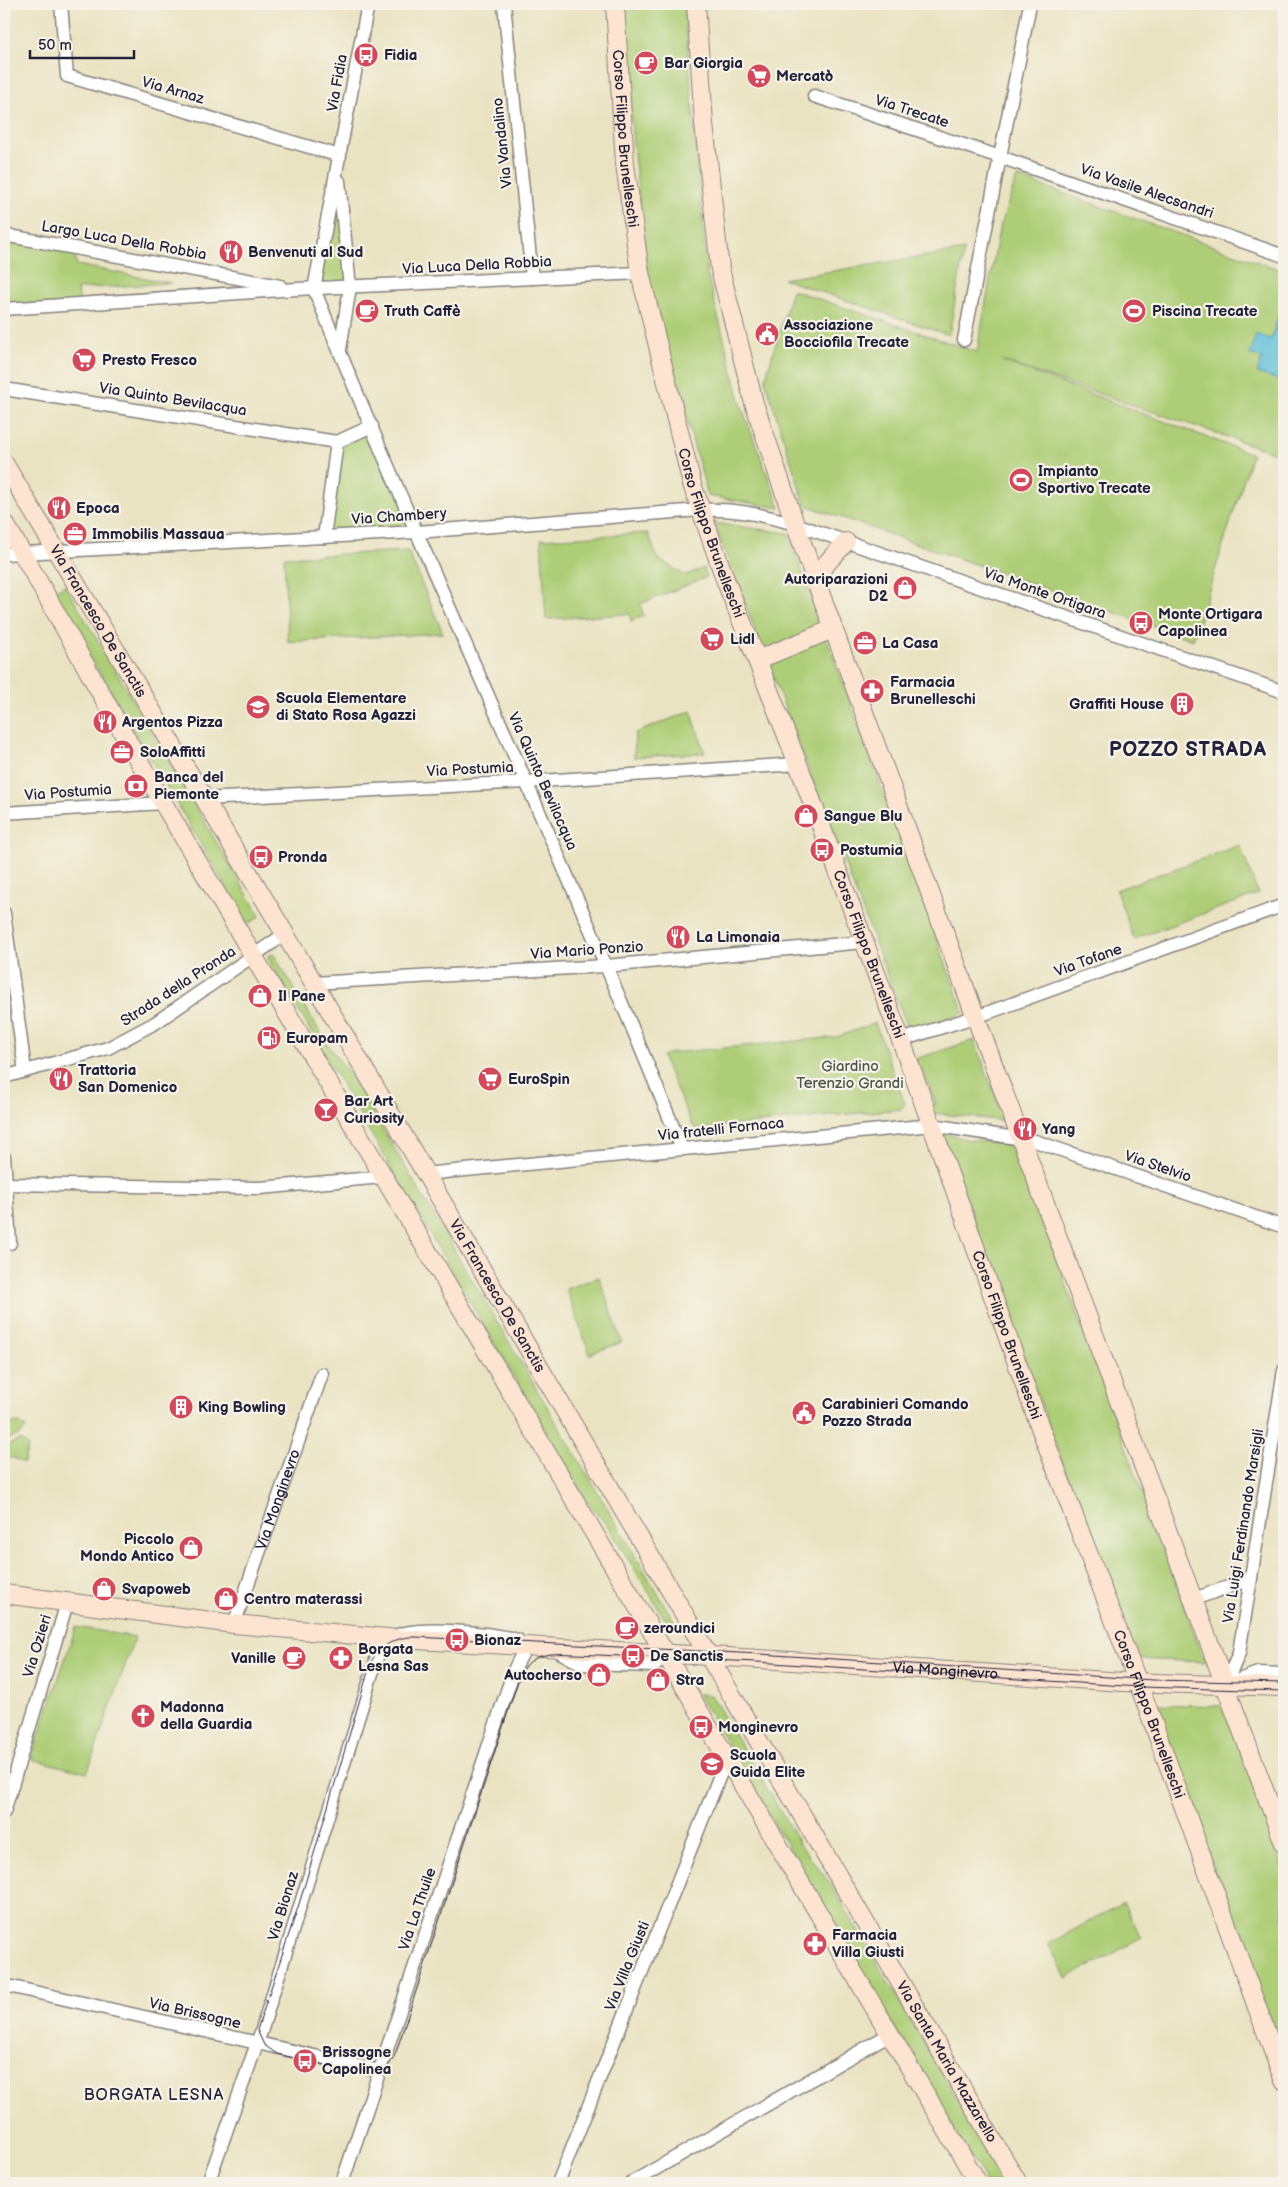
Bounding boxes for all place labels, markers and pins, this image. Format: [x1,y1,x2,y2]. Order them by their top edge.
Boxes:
bus stop icon: Fidia [353,42,379,68]
place label: Fidia [384,46,417,65]
cafe icon: Bar Giorgia [633,50,659,76]
place label: Bar Giorgia [664,54,743,73]
supermarket icon: Mercatò [746,63,772,89]
place label: Mercatò [776,67,834,86]
restaurant icon: Benvenuti al Sud [218,239,244,265]
place label: Benvenuti al Sud [248,243,363,262]
cafe icon: Truth Caffè [354,298,380,324]
sports icon: Piscina Trecate [1121,298,1147,324]
place label: Truth Caffè [384,302,461,321]
place label: Piscina Trecate [1152,302,1258,321]
place label: Associazione Bocciofila Trecate [783,316,909,352]
public building icon: Associazione Bocciofila Trecate [754,321,780,347]
supermarket icon: Presto Fresco [71,347,97,373]
place label: Presto Fresco [102,351,197,370]
place label: Impianto Sportivo Trecate [1038,462,1151,498]
sports icon: Impianto Sportivo Trecate [1008,467,1034,493]
restaurant icon: Epoca [46,495,72,521]
place label: Epoca [76,499,120,518]
office icon: Immobilis Massaua [62,521,88,547]
place label: Immobilis Massaua [92,525,225,544]
place label: Autoriparazioni D2 [784,570,888,606]
shop icon: Autoriparazioni D2 [892,575,918,601]
place label: Monte Ortigara Capolinea [1158,605,1263,641]
bus stop icon: Monte Ortigara Capolinea [1128,610,1154,636]
supermarket icon: Lidl [699,626,725,652]
place label: Lidl [730,630,755,649]
office icon: La Casa [852,630,878,656]
place label: La Casa [882,634,938,653]
place label: Farmacia Brunelleschi [890,673,976,709]
pharmacy icon: Farmacia Brunelleschi [859,678,885,704]
place label: Scuola Elementare di Stato Rosa Agazzi [276,689,416,725]
building icon: Graffiti House [1169,691,1195,717]
school or university icon: Scuola Elementare di Stato Rosa Agazzi [245,694,271,720]
place label: Graffiti House [1069,695,1164,714]
restaurant icon: Argentos Pizza [92,709,118,735]
place label: Argentos Pizza [121,713,223,732]
office icon: SoloAffitti [109,739,135,765]
place label: SoloAffitti [140,743,206,762]
place label: Banca del Piemonte [154,768,224,804]
bank icon: Banca del Piemonte [123,773,149,799]
shop icon: Sangue Blu [793,803,819,829]
place label: Sangue Blu [824,807,902,826]
bus stop icon: Postumia [809,837,835,863]
place label: Postumia [840,841,903,860]
bus stop icon: Pronda [248,844,274,870]
place label: Pronda [278,848,327,867]
restaurant icon: La Limonaia [665,924,691,950]
place label: La Limonaia [696,928,780,947]
shop icon: Il Pane [247,983,273,1009]
place label: Il Pane [278,987,326,1006]
fuel station icon: Europam [256,1025,282,1051]
place label: Europam [286,1029,348,1048]
place label: Trattoria San Domenico [78,1061,178,1097]
restaurant icon: Trattoria San Domenico [48,1066,74,1092]
supermarket icon: EuroSpin [477,1066,503,1092]
place label: EuroSpin [508,1070,570,1089]
place label: Bar Art Curiosity [344,1092,404,1128]
bar icon: Bar Art Curiosity [313,1097,339,1123]
restaurant icon: Yang [1012,1116,1038,1142]
place label: Yang [1042,1120,1075,1139]
building icon: King Bowling [168,1394,194,1420]
place label: Carabinieri Comando Pozzo Strada [822,1395,969,1431]
place label: King Bowling [198,1398,286,1417]
public building icon: Carabinieri Comando Pozzo Strada [791,1400,817,1426]
place label: Piccolo Mondo Antico [80,1530,174,1566]
shop icon: Piccolo Mondo Antico [178,1535,204,1561]
shop icon: Svapoweb [91,1576,117,1602]
place label: Svapoweb [122,1580,191,1599]
shop icon: Centro materassi [213,1586,239,1612]
place label: Centro materassi [244,1590,362,1609]
cafe icon: zeroundici [614,1615,640,1641]
place label: zeroundici [644,1619,715,1638]
bus stop icon: Bionaz [444,1627,470,1653]
place label: Bionaz [474,1631,522,1650]
place label: Borgata Lesna Sas [358,1640,429,1676]
bus stop icon: De Sanctis [620,1643,646,1669]
cafe icon: Vanille [281,1645,307,1671]
pharmacy icon: Borgata Lesna Sas [328,1645,354,1671]
place label: De Sanctis [650,1647,723,1666]
place label: Vanille [231,1649,276,1668]
shop icon: Autocherso [586,1662,612,1688]
place label: Autocherso [503,1666,582,1685]
shop icon: Stra [645,1667,671,1693]
place label: Stra [676,1671,704,1690]
place label: Madonna della Guardia [160,1698,252,1734]
church icon: Madonna della Guardia [130,1703,156,1729]
bus stop icon: Monginevro [688,1714,714,1740]
place label: Monginevro [718,1718,799,1737]
place label: Scuola Guida Elite [730,1746,806,1782]
school or university icon: Scuola Guida Elite [699,1751,725,1777]
place label: Farmacia Villa Giusti [832,1926,904,1962]
pharmacy icon: Farmacia Villa Giusti [802,1931,828,1957]
place label: Brissogne Capolinea [322,2043,391,2079]
bus stop icon: Brissogne Capolinea [292,2048,318,2074]

